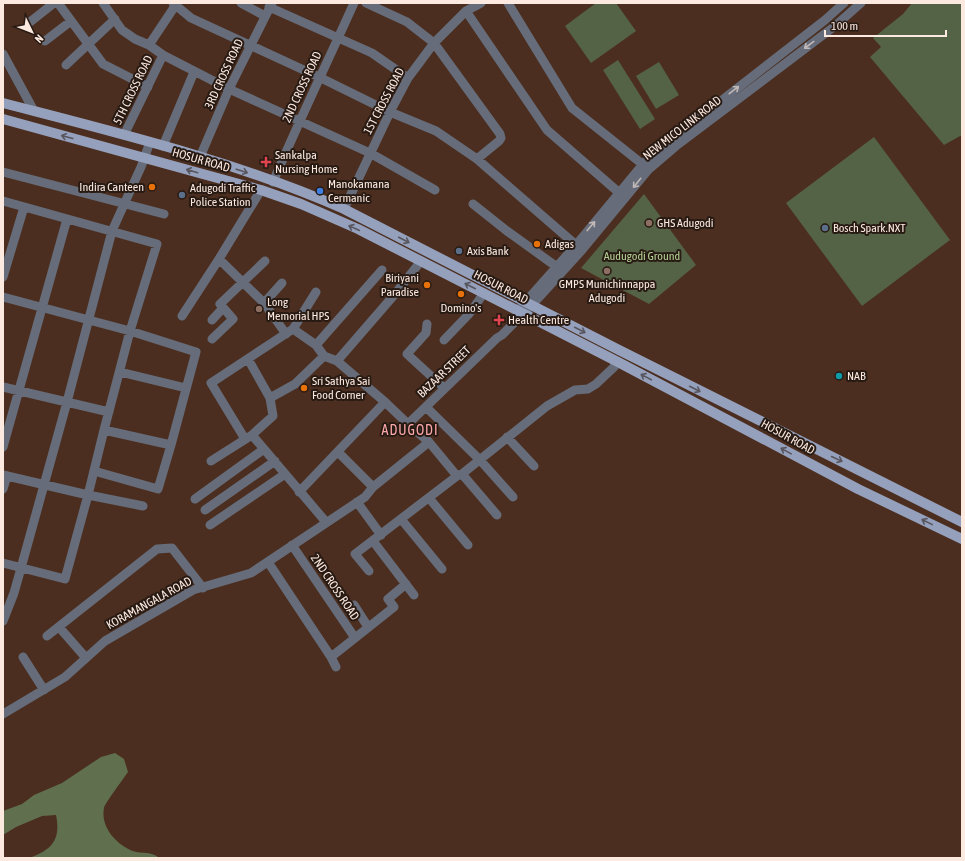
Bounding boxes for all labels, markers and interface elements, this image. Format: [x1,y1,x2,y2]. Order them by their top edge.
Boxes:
north arrow [12,12,52,52]
scale bar [825,12,946,38]
text: 100 m [831,19,858,33]
text: N [33,32,46,45]
street label: 3RD CROSS ROAD [202,37,246,111]
one-way arrow [804,41,815,50]
street label: 2ND CROSS ROAD [279,49,325,125]
street label: 5TH CROSS ROAD [110,53,156,127]
street label: 1ST CROSS ROAD [361,65,407,137]
one-way arrow [728,86,739,95]
street label: NEW MICO LINK ROAD [640,93,724,163]
one-way arrow [61,133,74,140]
street label: HOSUR ROAD [171,145,232,175]
place label: Sankalpa Nursing Home [275,148,338,176]
marker: Sankalpa Nursing Home [260,156,272,168]
one-way arrow [186,167,199,175]
one-way arrow [236,168,249,175]
place label: Manokamana Cermanic [328,177,390,205]
one-way arrow [633,178,642,188]
place label: Indira Canteen [79,180,144,194]
place label: Adugodi Traffic Police Station [190,181,256,209]
marker: Indira Canteen [147,182,157,192]
marker: Manokamana Cermanic [315,186,325,196]
marker: Adugodi Traffic Police Station [177,190,187,200]
place label: GHS Adugodi [657,216,713,230]
marker: GHS Adugodi [644,218,654,228]
one-way arrow [587,221,596,232]
place label: Bosch Spark.NXT [833,221,906,235]
one-way arrow [349,223,361,231]
marker: Bosch Spark.NXT [820,223,830,233]
one-way arrow [397,236,409,244]
place label: Adigas [545,237,574,251]
marker: Adigas [532,239,542,249]
place label: Axis Bank [467,244,509,258]
marker: Axis Bank [454,246,464,256]
park label: Audugodi Ground [604,249,680,263]
marker: GMPS Munichinnappa Adugodi [602,266,612,276]
street label: HOSUR ROAD [471,267,531,307]
place label: Biriyani Paradise [381,271,419,299]
place label: GMPS Munichinnappa Adugodi [559,277,655,305]
marker: Biriyani Paradise [422,280,432,290]
one-way arrow [465,282,477,289]
marker: Domino's [456,289,466,299]
place label: Long Memorial HPS [267,295,329,323]
place label: Domino's [441,301,481,315]
marker: Long Memorial HPS [254,304,264,314]
place label: Health Centre [508,313,569,327]
marker: Health Centre [493,314,505,326]
one-way arrow [573,326,585,334]
street label: BAZAAR STREET [415,343,474,401]
place label: NAB [847,369,866,383]
marker: NAB [834,371,844,381]
one-way arrow [640,373,652,380]
place label: Sri Sathya Sai Food Corner [312,374,370,402]
marker: Sri Sathya Sai Food Corner [299,383,309,393]
one-way arrow [689,385,701,393]
street label: HOSUR ROAD [759,417,818,458]
district label: ADUGODI [382,422,438,438]
one-way arrow [780,446,792,454]
one-way arrow [830,456,842,463]
one-way arrow [921,518,933,525]
street label: 2ND CROSS ROAD [308,551,362,623]
street label: KORAMANGALA ROAD [104,574,194,632]

